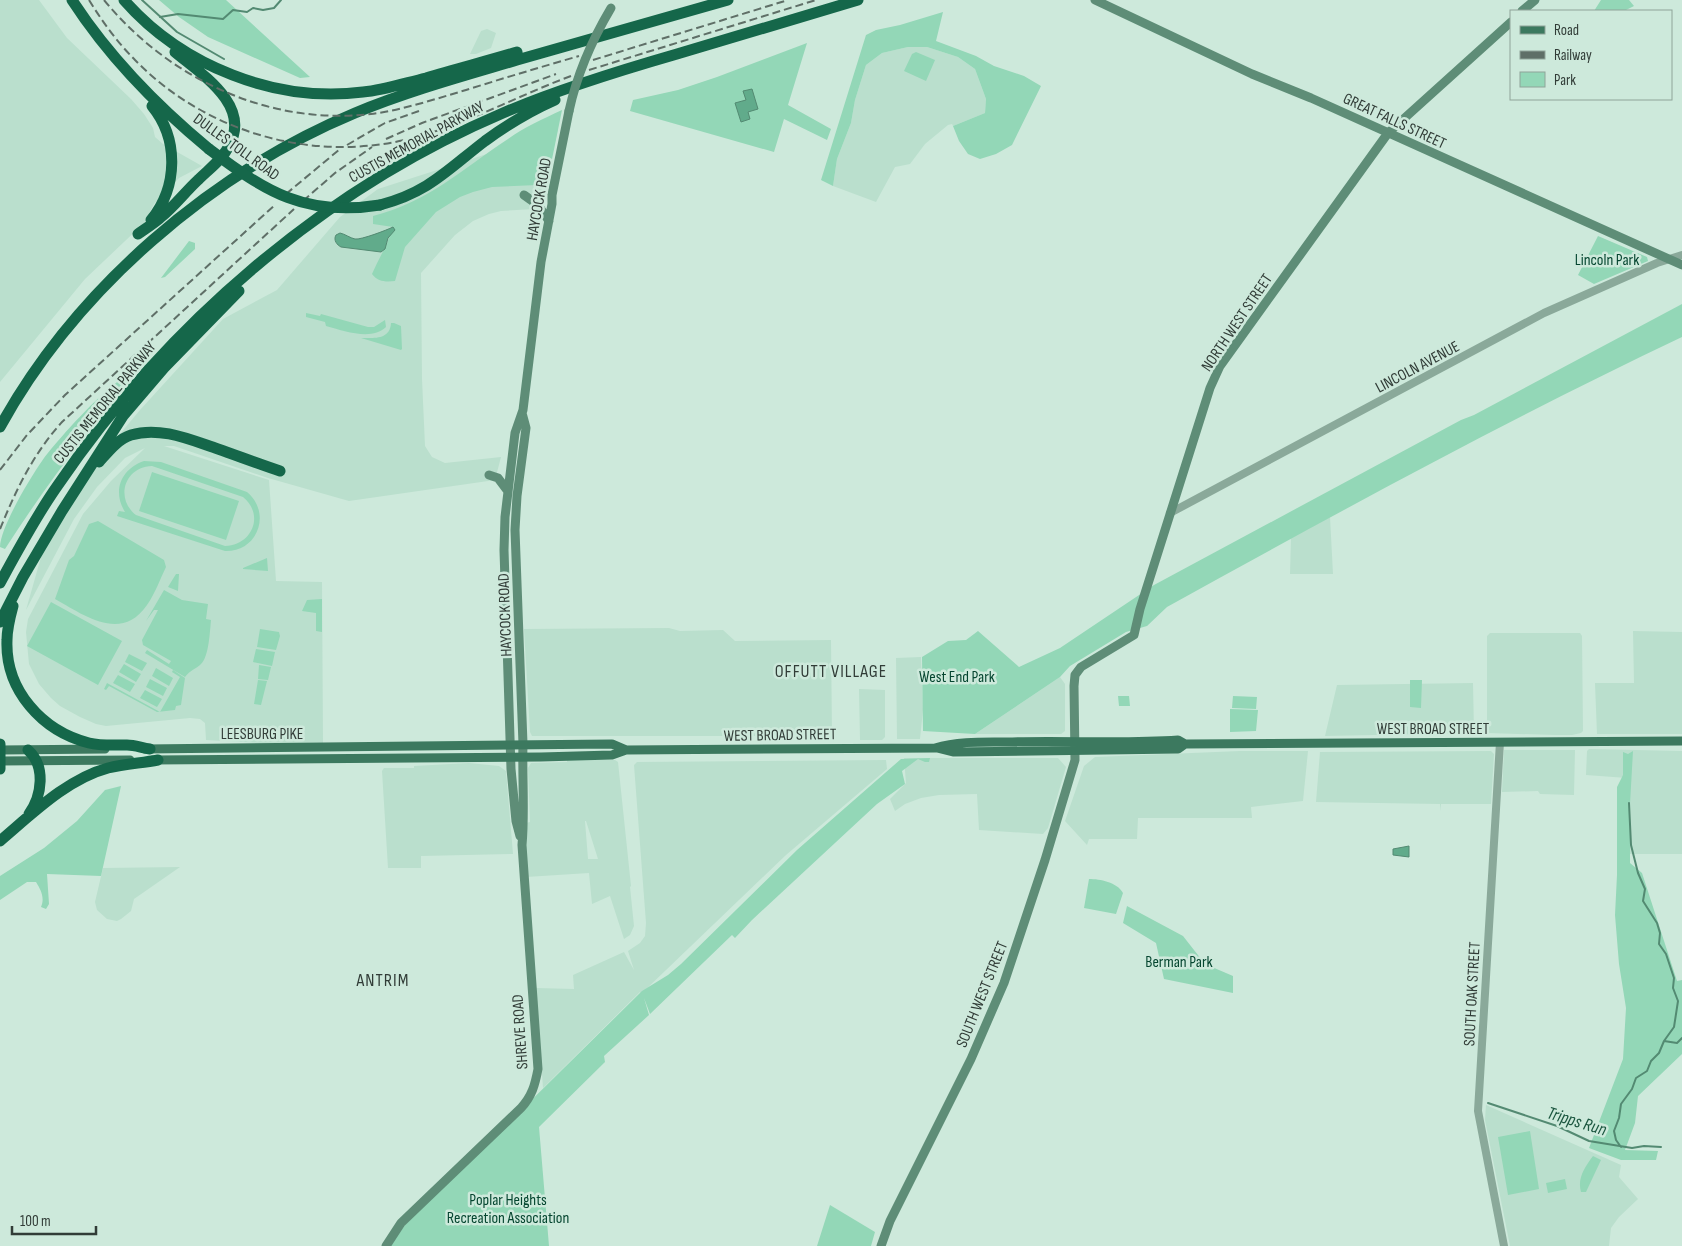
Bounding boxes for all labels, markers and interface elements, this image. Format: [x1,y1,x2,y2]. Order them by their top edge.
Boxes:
legend [1510,10,1672,100]
text: Road [1554,21,1579,40]
text: Railway [1554,46,1592,65]
text: Park [1554,71,1576,90]
street label: GREAT FALLS STREET [1340,89,1449,154]
street label: CUSTIS MEMORIAL PARKWAY [346,97,488,187]
street label: DULLES TOLL ROAD [189,110,283,185]
street label: HAYCOCK ROAD [523,156,556,242]
park label: Lincoln Park [1575,251,1639,270]
street label: NORTH WEST STREET [1198,270,1277,375]
street label: LINCOLN AVENUE [1372,337,1463,397]
street label: CUSTIS MEMORIAL PARKWAY [50,338,161,468]
street label: HAYCOCK ROAD [495,573,516,657]
district label: OFFUTT VILLAGE [775,661,887,682]
park label: West End Park [919,668,995,687]
street label: WEST BROAD STREET [1377,720,1490,739]
street label: LEESBURG PIKE [221,725,303,744]
street label: WEST BROAD STREET [724,725,837,746]
street label: SOUTH WEST STREET [952,938,1013,1050]
street label: SOUTH OAK STREET [1460,941,1485,1047]
park label: Berman Park [1145,953,1213,972]
district label: ANTRIM [356,970,409,991]
street label: SHREVE ROAD [508,994,533,1070]
water label: Tripps Run [1545,1103,1609,1141]
park label: Poplar Heights Recreation Association [447,1191,569,1228]
scale bar [12,1204,96,1236]
text: 100 m [20,1212,51,1231]

